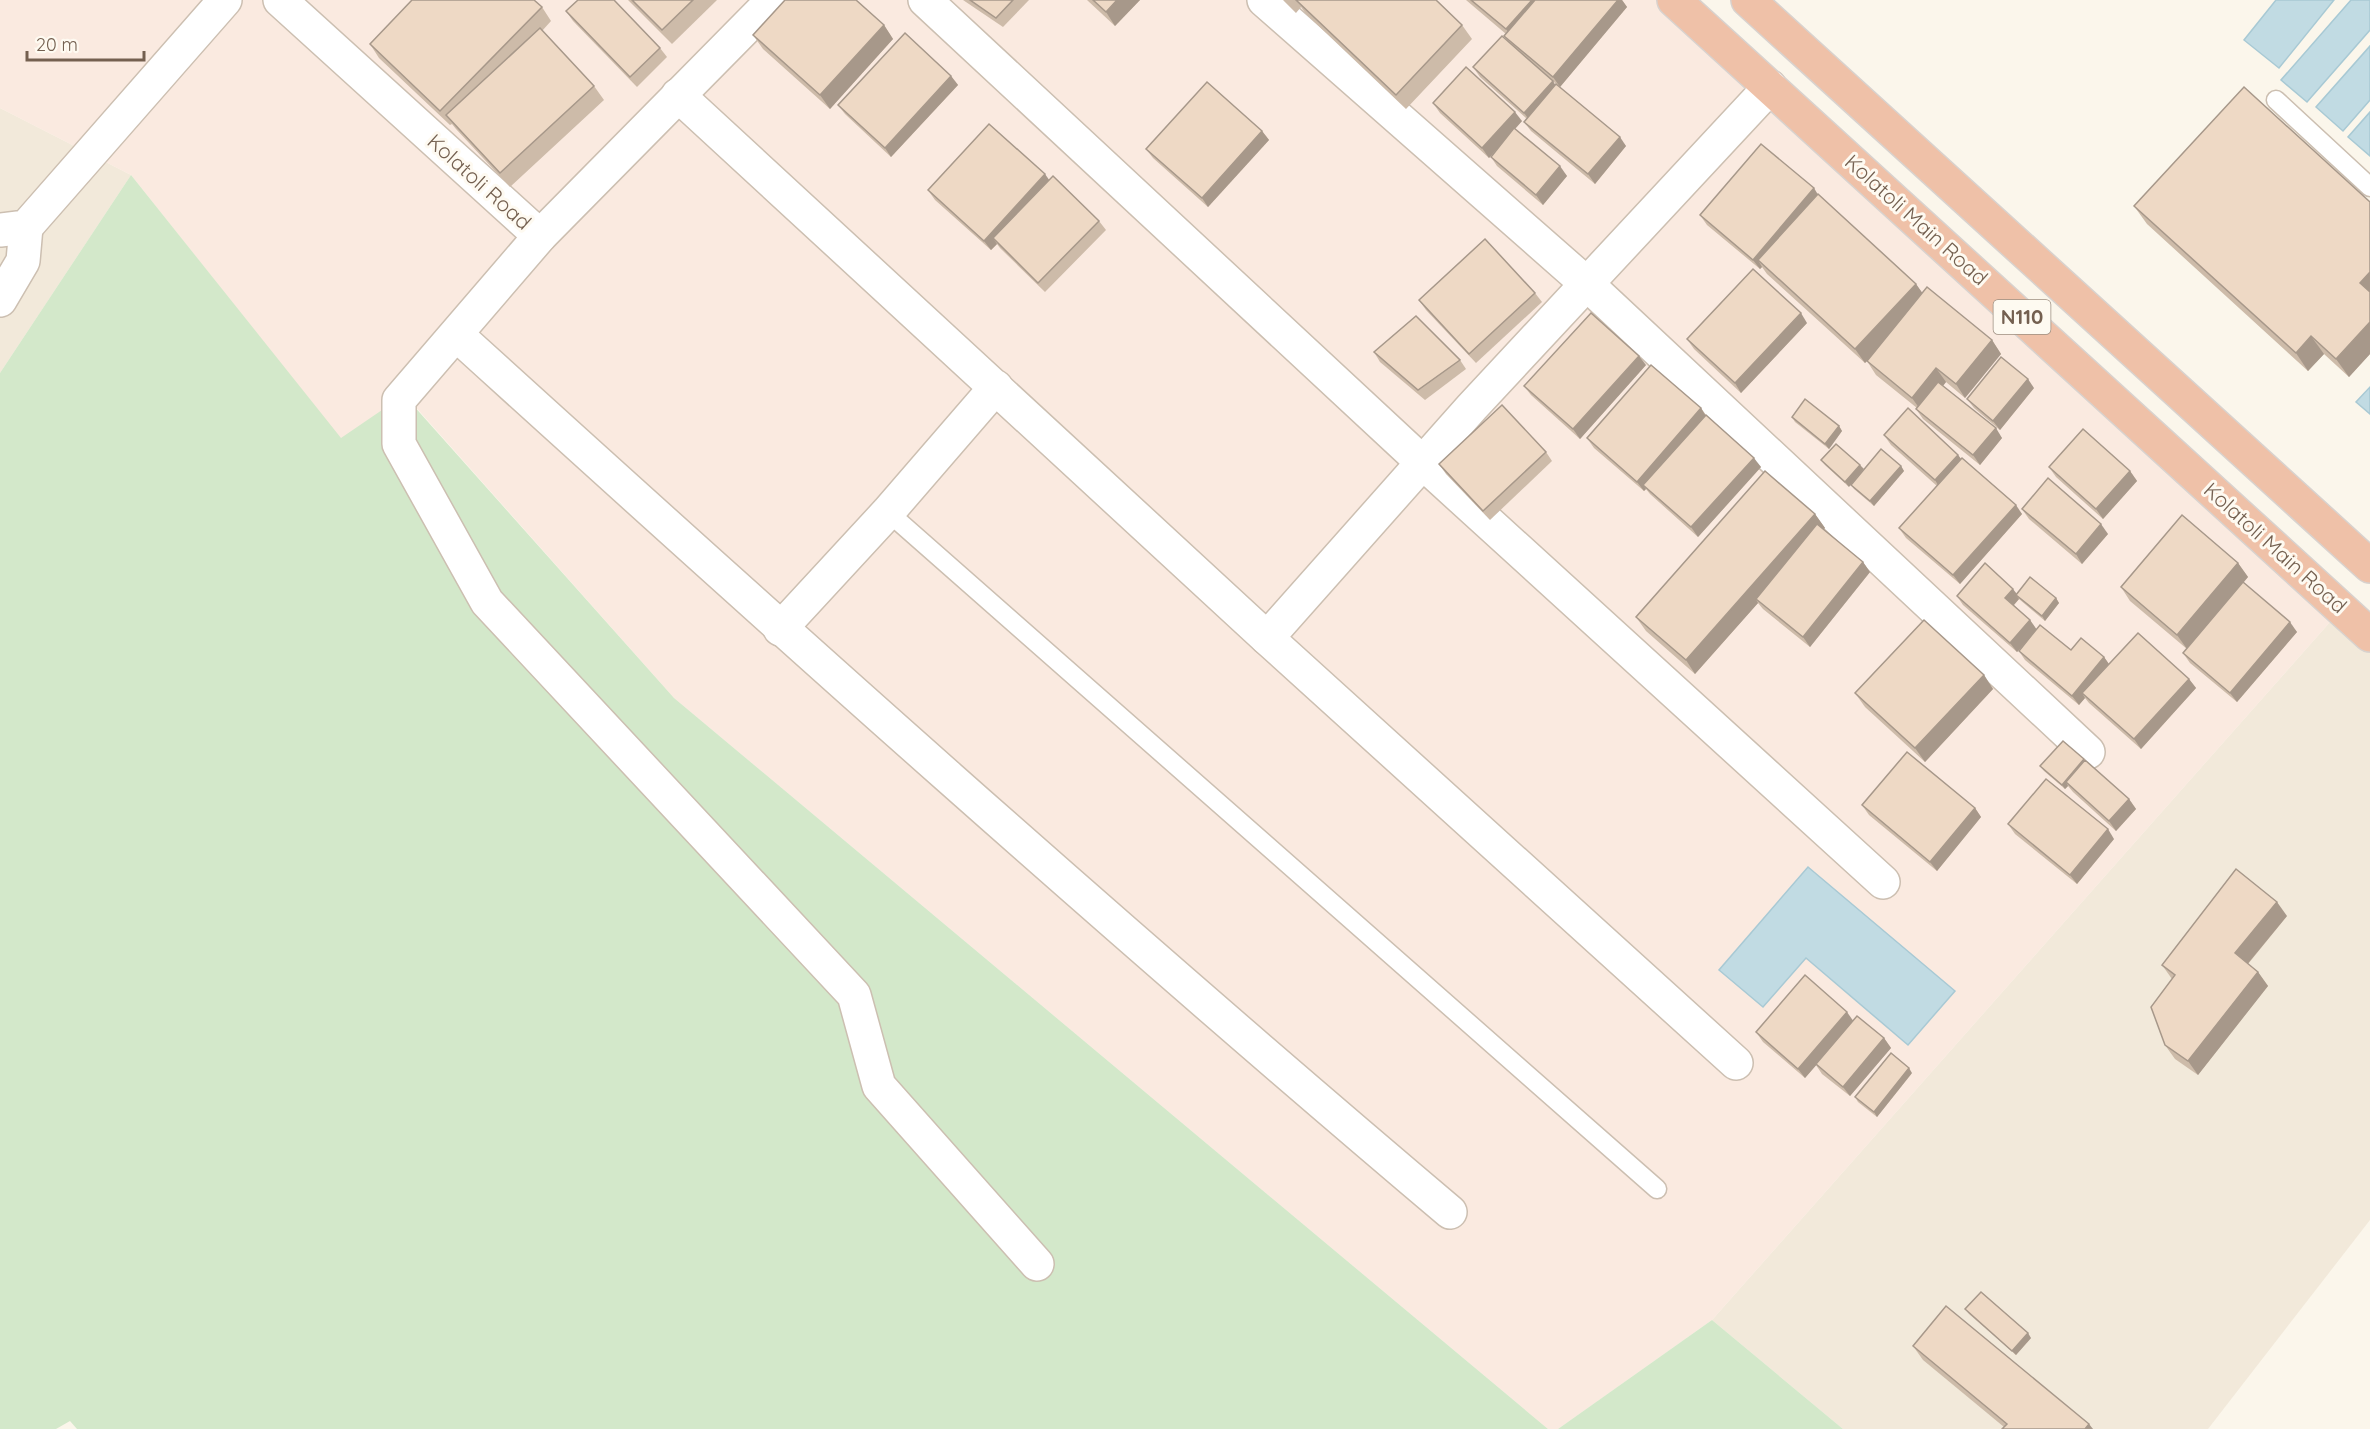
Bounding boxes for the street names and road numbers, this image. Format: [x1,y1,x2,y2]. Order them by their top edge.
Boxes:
street label: Kolatoli Road [422,128,537,235]
street label: Kolatoli Main Road [1840,148,1993,290]
road number: N110 [1994,300,2050,334]
street label: Kolatoli Main Road [2199,476,2352,618]

